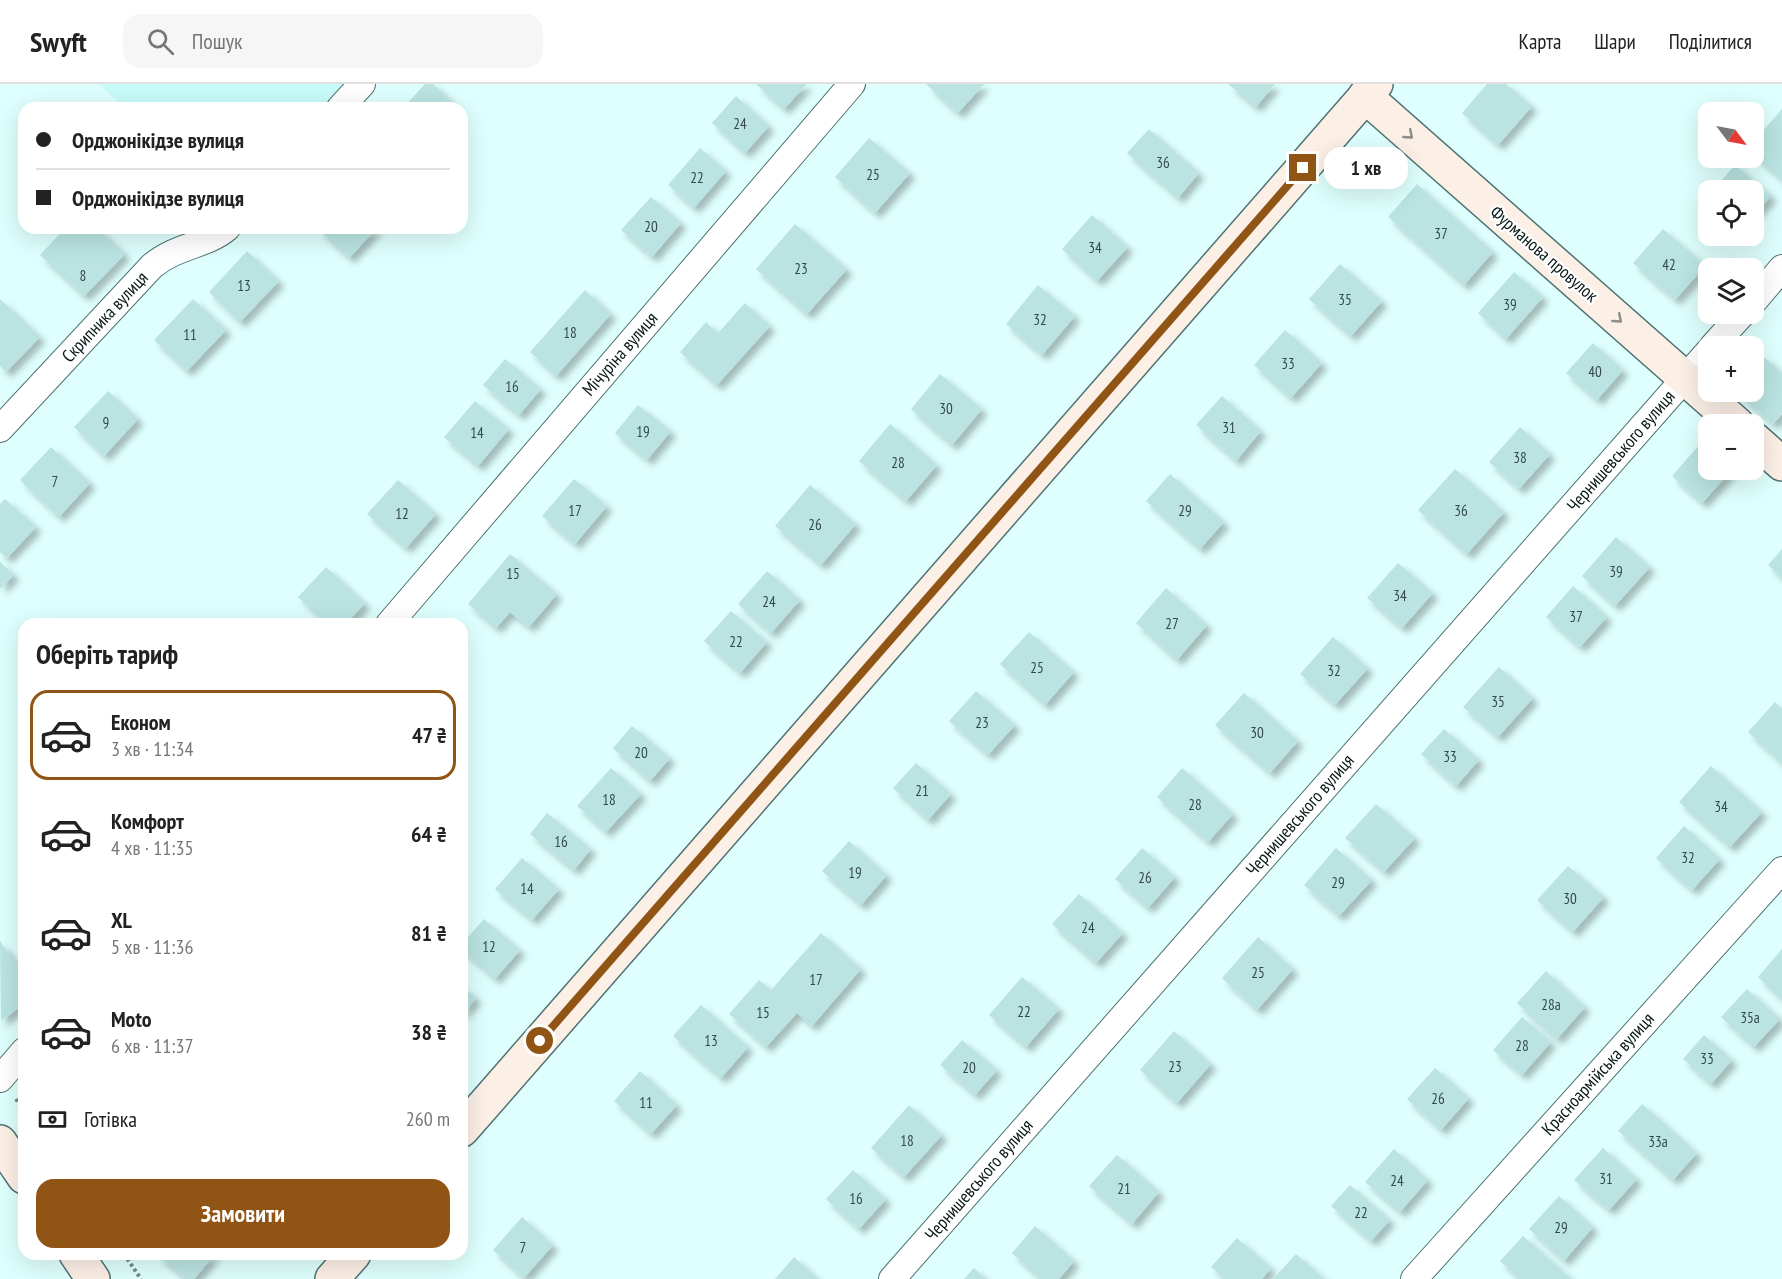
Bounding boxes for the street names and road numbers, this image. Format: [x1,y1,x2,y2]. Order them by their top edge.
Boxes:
street label: Фурманова провулок [1486,201,1603,307]
street label: Скрипника вулиця [57,266,153,367]
street label: Мічуріна вулиця [577,307,662,400]
street label: Чернишевського вулиця [1562,385,1680,516]
street label: Чернишевського вулиця [1241,749,1359,880]
street label: Красноармійська вулиця [1536,1008,1659,1140]
street label: Чернишевського вулиця [920,1114,1038,1245]

